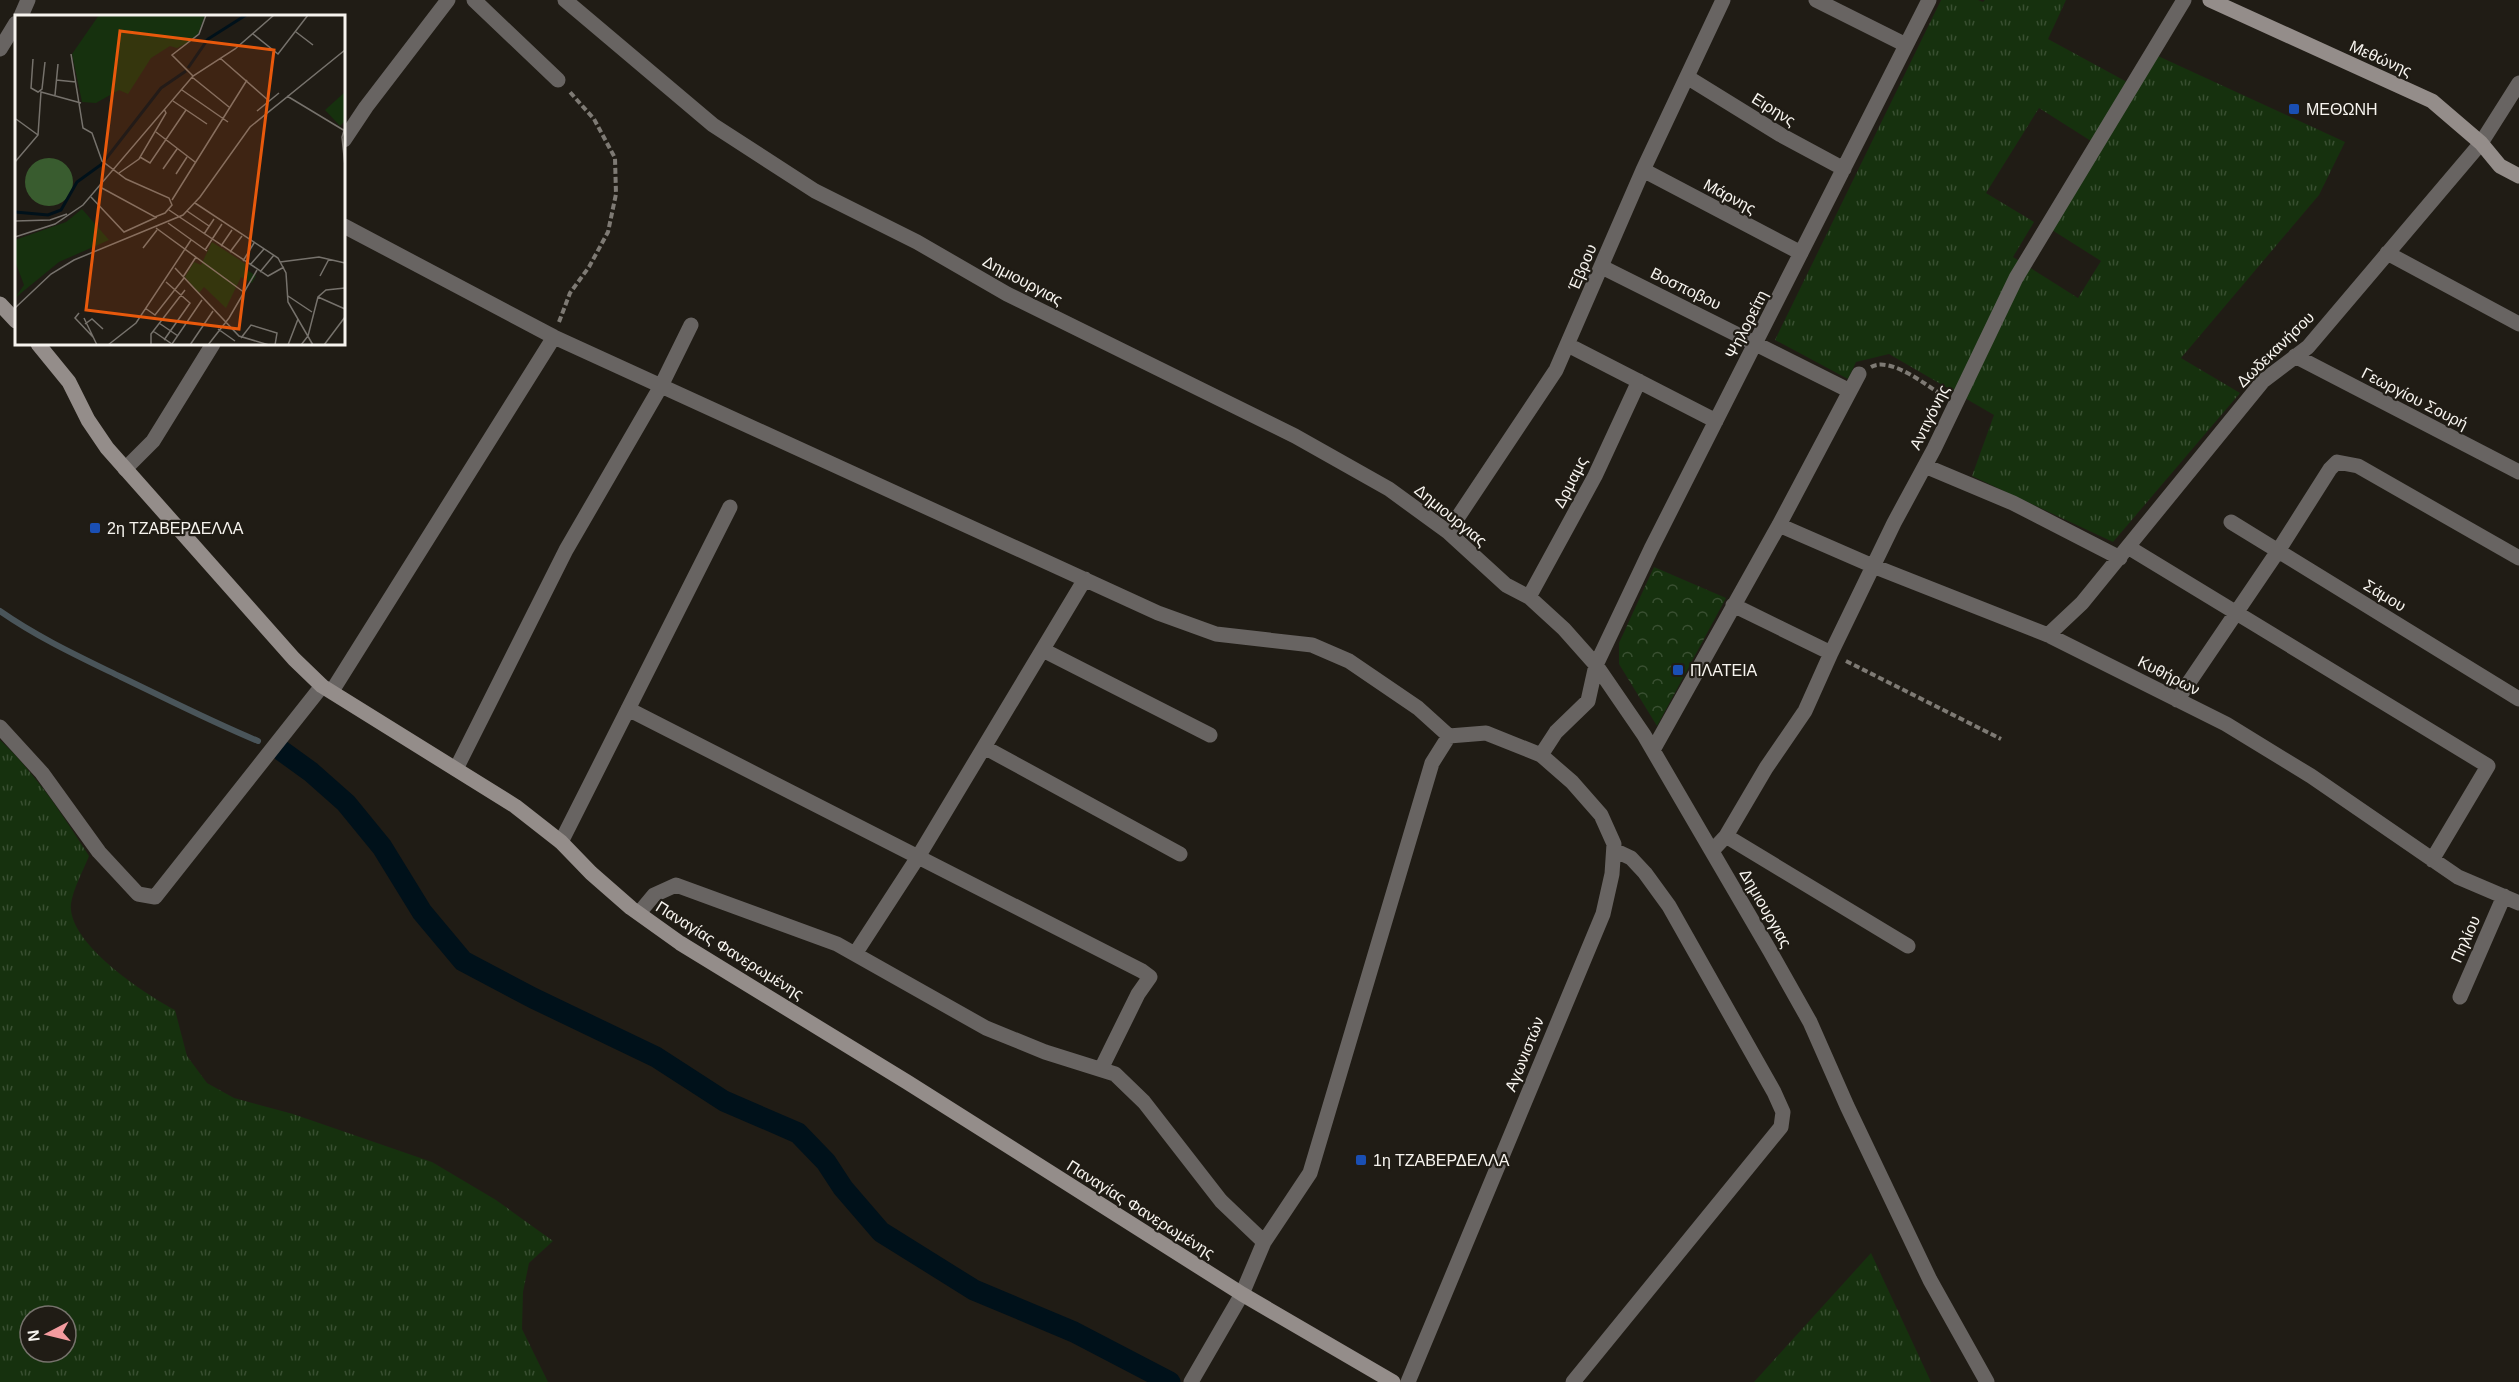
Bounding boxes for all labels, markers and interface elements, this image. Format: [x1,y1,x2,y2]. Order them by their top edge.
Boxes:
inset map [15,15,345,345]
street label: Μεθώνης [2347,37,2415,80]
street label: Ειρηνς [1749,90,1799,129]
place label: ΜΕΘΩΝΗ [2306,101,2378,118]
marker: ΜΕΘΩΝΗ [2287,102,2301,116]
street label: Μάρνης [1701,176,1759,217]
street label: Έβρου [1565,242,1600,294]
street label: Δημιουργιας [980,252,1066,309]
street label: Βοσποβου [1648,264,1724,313]
street label: Ψηλορείτη [1722,287,1771,361]
street label: Δωδεκανήσου [2233,308,2317,390]
street label: Γεωργίου Σουρή [2359,364,2471,433]
street label: Αντιγόνης [1907,382,1953,452]
street label: Δρμαμς [1550,454,1591,511]
street label: Δημιουργιας [1411,481,1490,550]
place label: 2η ΤΖΑΒΕΡΔΕΛΛΑ [107,520,244,537]
marker: 2η ΤΖΑΒΕΡΔΕΛΛΑ [88,521,102,535]
street label: Σάμου [2361,576,2409,615]
street label: Κυθήρων [2135,653,2202,698]
place label: ΠΛΑΤΕΙΑ [1690,662,1758,679]
marker: ΠΛΑΤΕΙΑ [1671,663,1685,677]
street label: Δημιουργιας [1736,866,1795,951]
street label: Παναγίας Φανερωμένης [653,898,807,1003]
street label: Πηλίου [2448,913,2483,965]
street label: Αγωνιστών [1502,1014,1547,1094]
place label: 1η ΤΖΑΒΕΡΔΕΛΛΑ [1373,1152,1510,1169]
marker: 1η ΤΖΑΒΕΡΔΕΛΛΑ [1354,1153,1368,1167]
street label: Παναγίας Φανερωμένης [1064,1157,1218,1262]
north arrow [18,1304,78,1364]
text: N [24,1329,43,1343]

